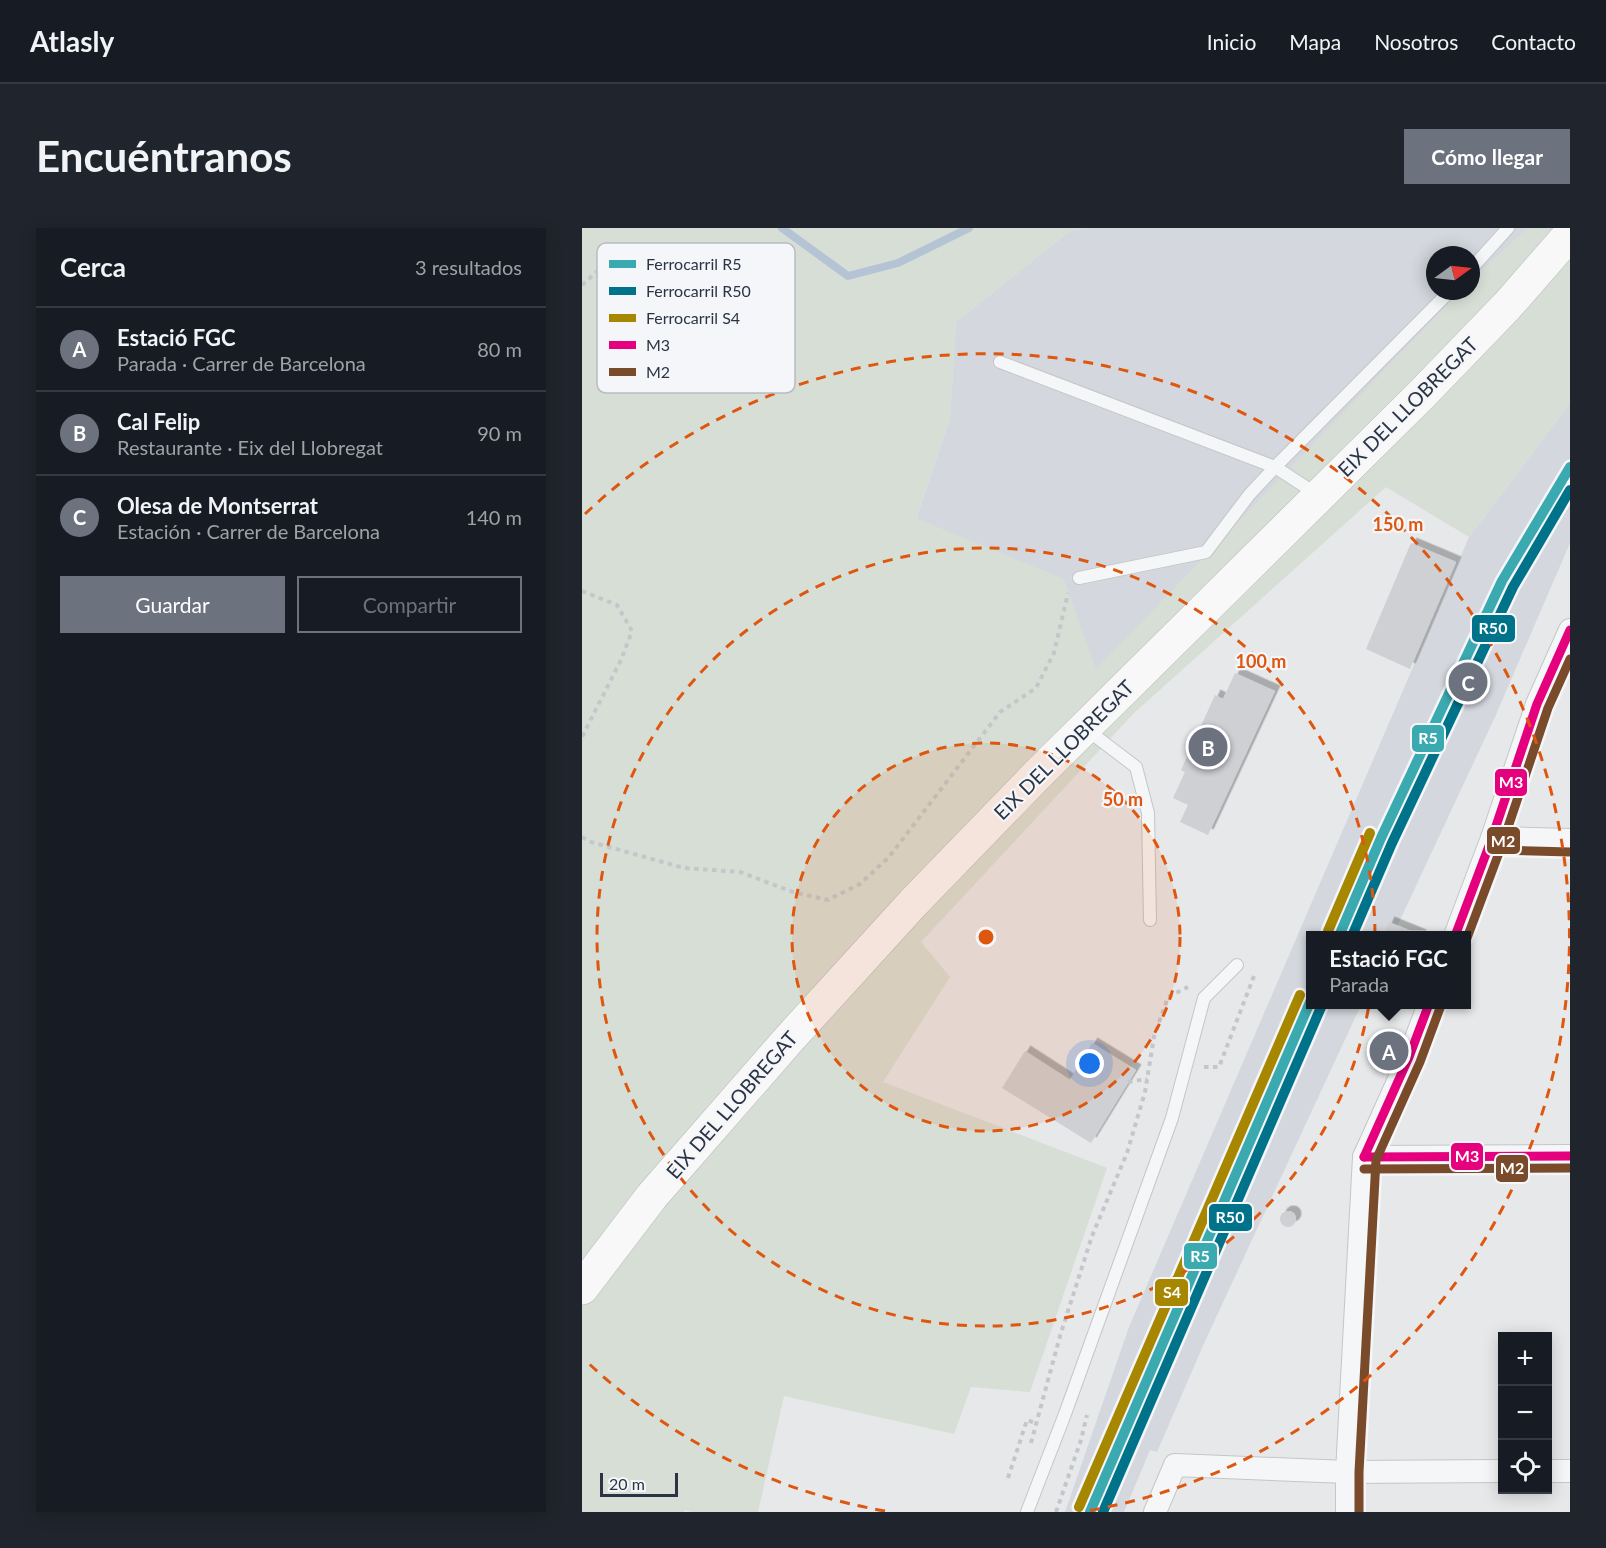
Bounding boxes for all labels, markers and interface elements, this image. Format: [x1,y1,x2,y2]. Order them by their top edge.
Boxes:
text: Atlasly [30,24,114,58]
text: Inicio [1207,29,1256,54]
text: Mapa [1289,29,1341,54]
text: Nosotros [1374,29,1458,54]
text: Contacto [1491,29,1576,54]
button: Cómo llegar [1404,129,1570,184]
text: Encuéntranos [36,131,292,181]
legend [597,243,795,393]
north arrow [1426,246,1480,300]
text: Cerca [60,251,126,283]
text: Ferrocarril R5 [646,254,741,273]
text: 3 resultados [415,255,522,279]
text: Ferrocarril R50 [646,281,751,300]
text: Ferrocarril S4 [646,308,740,327]
text: Estació FGC [117,324,236,351]
street label: EIX DEL LLOBREGAT [1332,331,1482,481]
text: M3 [646,335,670,354]
text: A [73,337,86,361]
text: 80 m [477,337,522,361]
text: Parada · Carrer de Barcelona [117,351,366,375]
text: M2 [646,362,670,381]
text: Cal Felip [117,408,200,435]
text: B [73,421,86,445]
text: 90 m [477,421,522,445]
text: Restaurante · Eix del Llobregat [117,435,383,459]
text: Olesa de Montserrat [117,492,318,519]
text: C [73,505,86,529]
text: 140 m [466,505,522,529]
text: 150 m [1373,513,1423,535]
text: Estación · Carrer de Barcelona [117,519,380,543]
button: Guardar [60,576,285,633]
button: Compartir [297,576,522,633]
line badge: R50 [1471,614,1516,643]
text: R50 [1479,618,1507,637]
text: 100 m [1236,650,1286,672]
pin: C [1448,660,1488,704]
street label: EIX DEL LLOBREGAT [988,674,1138,824]
pin: B [1188,724,1228,770]
line badge: R5 [1411,724,1445,753]
text: R5 [1418,728,1438,747]
line badge: M3 [1494,768,1528,797]
text: M3 [1499,772,1523,791]
text: 50 m [1103,788,1143,810]
line badge: M2 [1486,826,1521,855]
text: M2 [1491,831,1515,850]
centre of rings [976,927,996,947]
popup [1306,931,1471,1009]
text: Estació FGC [1329,945,1448,972]
text: Parada [1329,972,1389,996]
street label: EIX DEL LLOBREGAT [661,1025,802,1183]
pin: A [1370,1028,1408,1074]
your location [1075,1049,1104,1078]
line badge: M3 [1450,1142,1484,1171]
text: M3 [1455,1146,1479,1165]
line badge: M2 [1495,1154,1529,1183]
text: M2 [1500,1158,1524,1177]
line badge: R50 [1208,1203,1253,1232]
text: R50 [1216,1207,1244,1226]
line badge: R5 [1183,1242,1218,1270]
text: R5 [1190,1246,1210,1265]
line badge: S4 [1154,1278,1189,1307]
text: S4 [1163,1282,1181,1301]
map controls [1498,1332,1552,1494]
button: + [1498,1332,1552,1386]
button: − [1498,1386,1552,1440]
button: locate [1498,1440,1552,1494]
scale bar [600,1470,678,1498]
text: 20 m [609,1474,645,1493]

